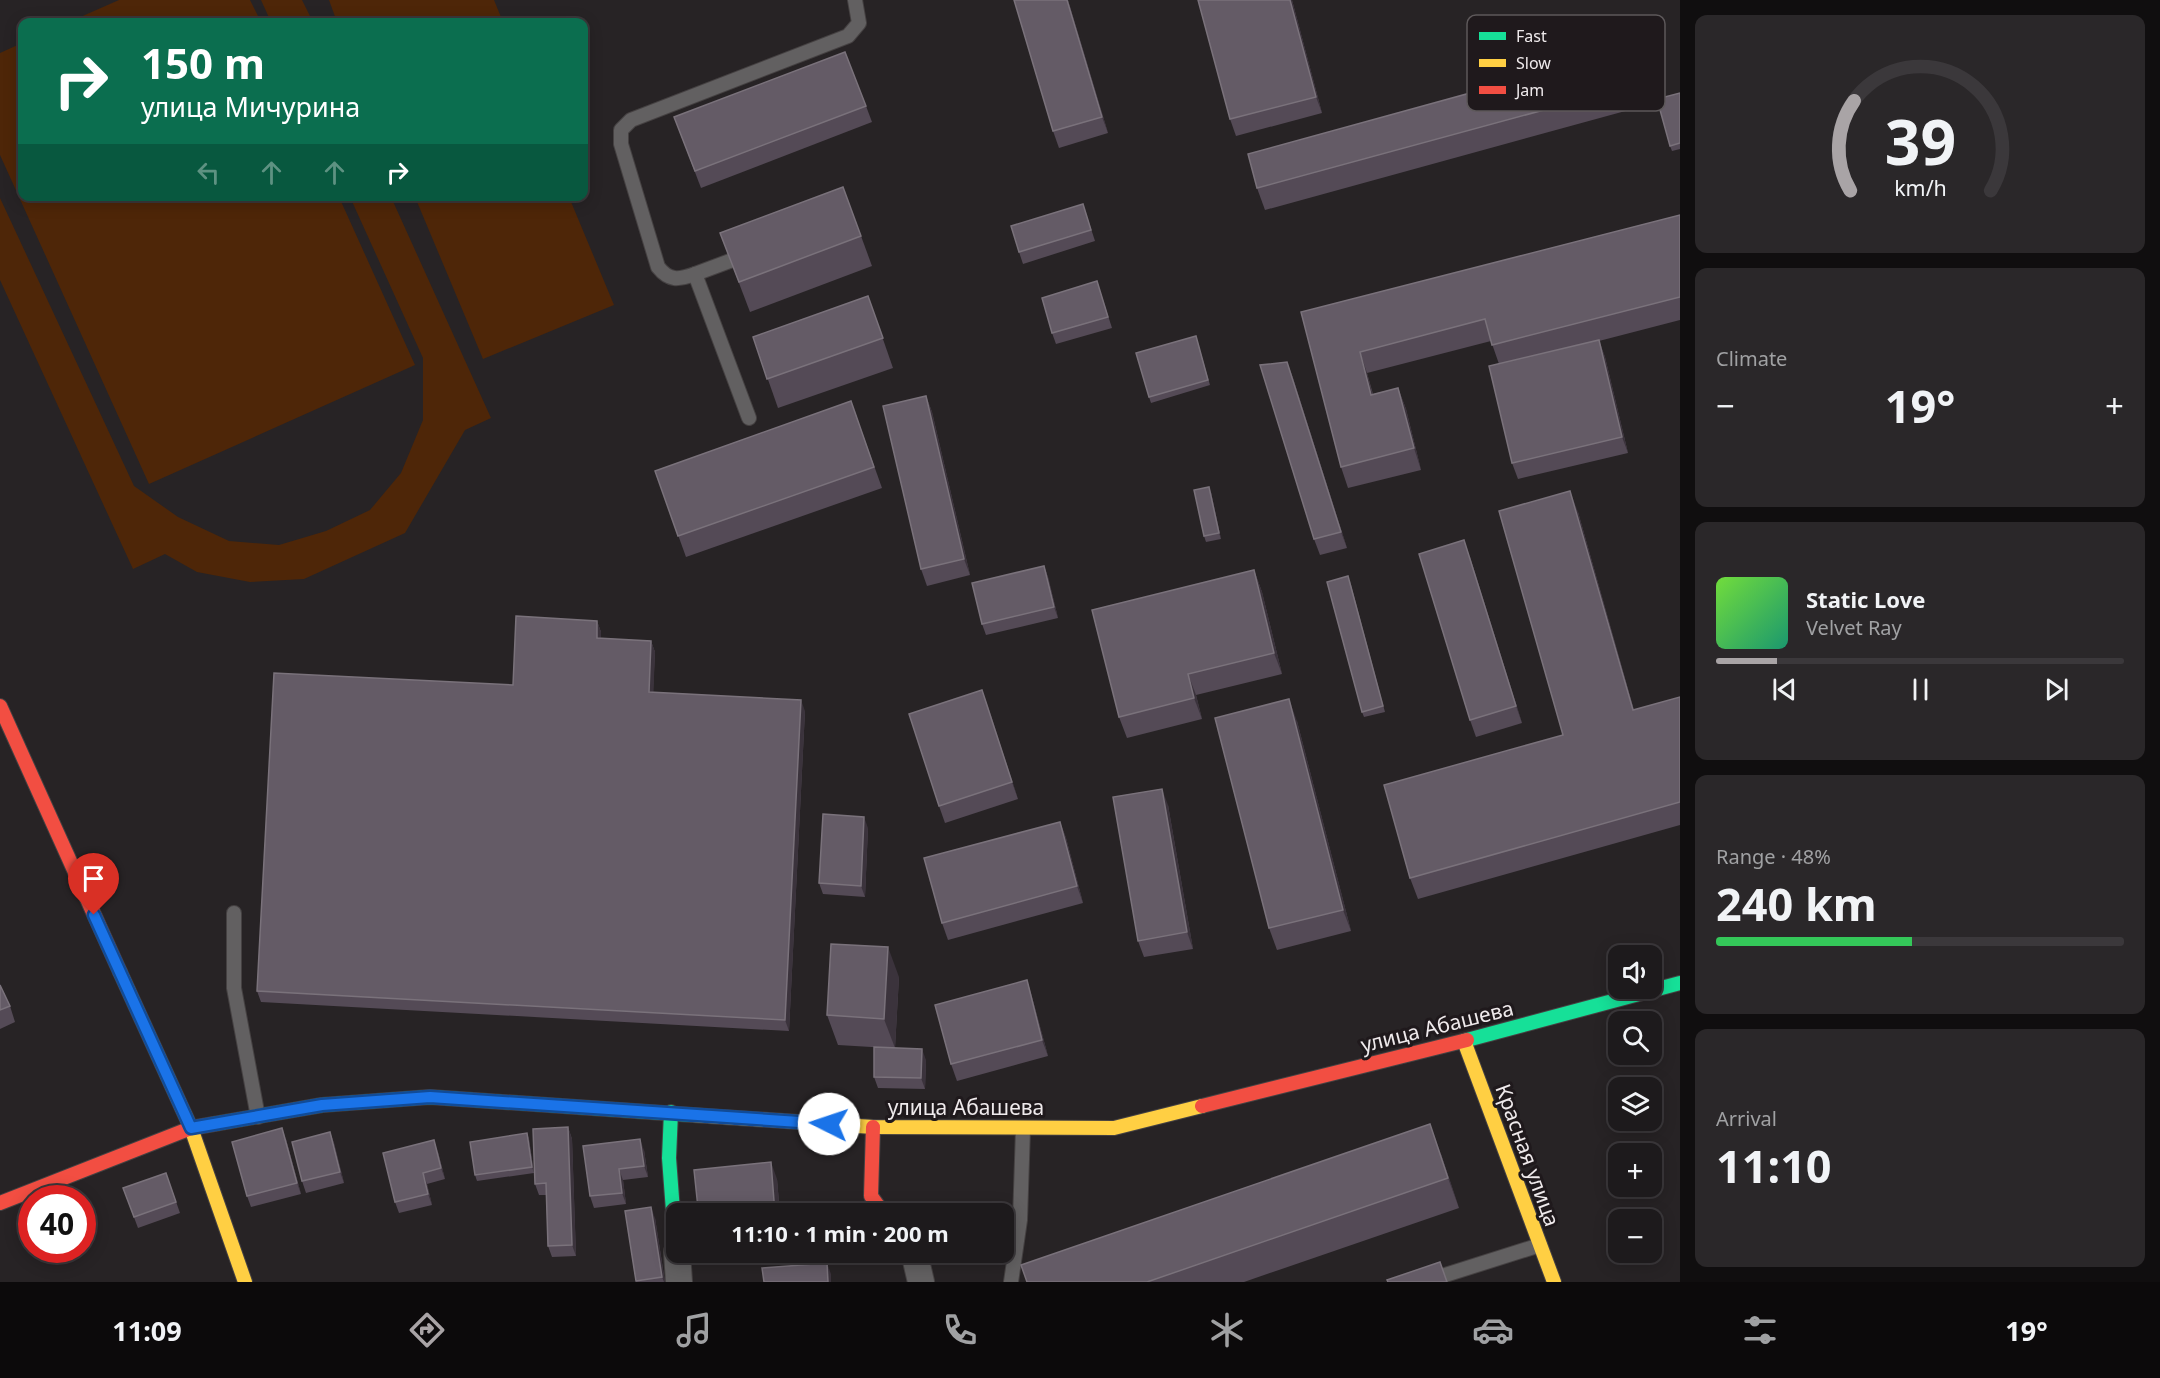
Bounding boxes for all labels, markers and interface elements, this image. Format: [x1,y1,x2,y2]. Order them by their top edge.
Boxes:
legend [1467,15,1665,111]
text: Fast [1516,25,1547,47]
text: 150 m [141,34,265,91]
icon: right [42,42,120,120]
text: Slow [1516,52,1551,74]
text: Jam [1514,79,1544,101]
text: улица Мичурина [141,88,360,125]
text: 39 [1884,98,1956,183]
icon: left [192,156,225,189]
icon: ahead [255,156,288,189]
icon: ahead [318,156,351,189]
icon: right [381,156,414,189]
text: km/h [1894,174,1946,203]
text: Climate [1716,345,1787,372]
text: 19° [1885,375,1955,436]
text: − [1716,383,1735,428]
text: + [2105,383,2124,428]
text: Static Love [1806,584,1925,614]
text: Velvet Ray [1806,614,1902,641]
icon: previous [1768,673,1801,706]
icon: pause [1904,673,1937,706]
icon: next [2040,673,2073,706]
text: Range · 48% [1716,843,1831,870]
pin [68,853,119,915]
icon: arrive [77,862,110,895]
text: 240 km [1716,873,1877,934]
map controls [1608,945,1662,1263]
button: sound [1608,945,1662,999]
street label: улица Абашева [1358,993,1516,1059]
button: search [1608,1011,1662,1065]
button: layers [1608,1077,1662,1131]
street label: Красная улица [1489,1080,1567,1230]
position arrow [797,1092,861,1156]
street label: улица Абашева [888,1093,1044,1121]
text: Arrival [1716,1105,1777,1132]
text: 11:10 [1716,1135,1832,1196]
button: + [1608,1143,1662,1197]
speed limit sign: 40 [18,1185,96,1263]
button: − [1608,1209,1662,1263]
text: 11:10 · 1 min · 200 m [731,1218,949,1248]
icon: directions [406,1309,448,1351]
icon: music [673,1309,715,1351]
icon: phone [939,1309,981,1351]
icon: climate [1206,1309,1248,1351]
icon: car [1472,1309,1514,1351]
icon: filters [1739,1309,1781,1351]
text: 11:09 [112,1312,182,1349]
text: 19° [2005,1312,2048,1349]

